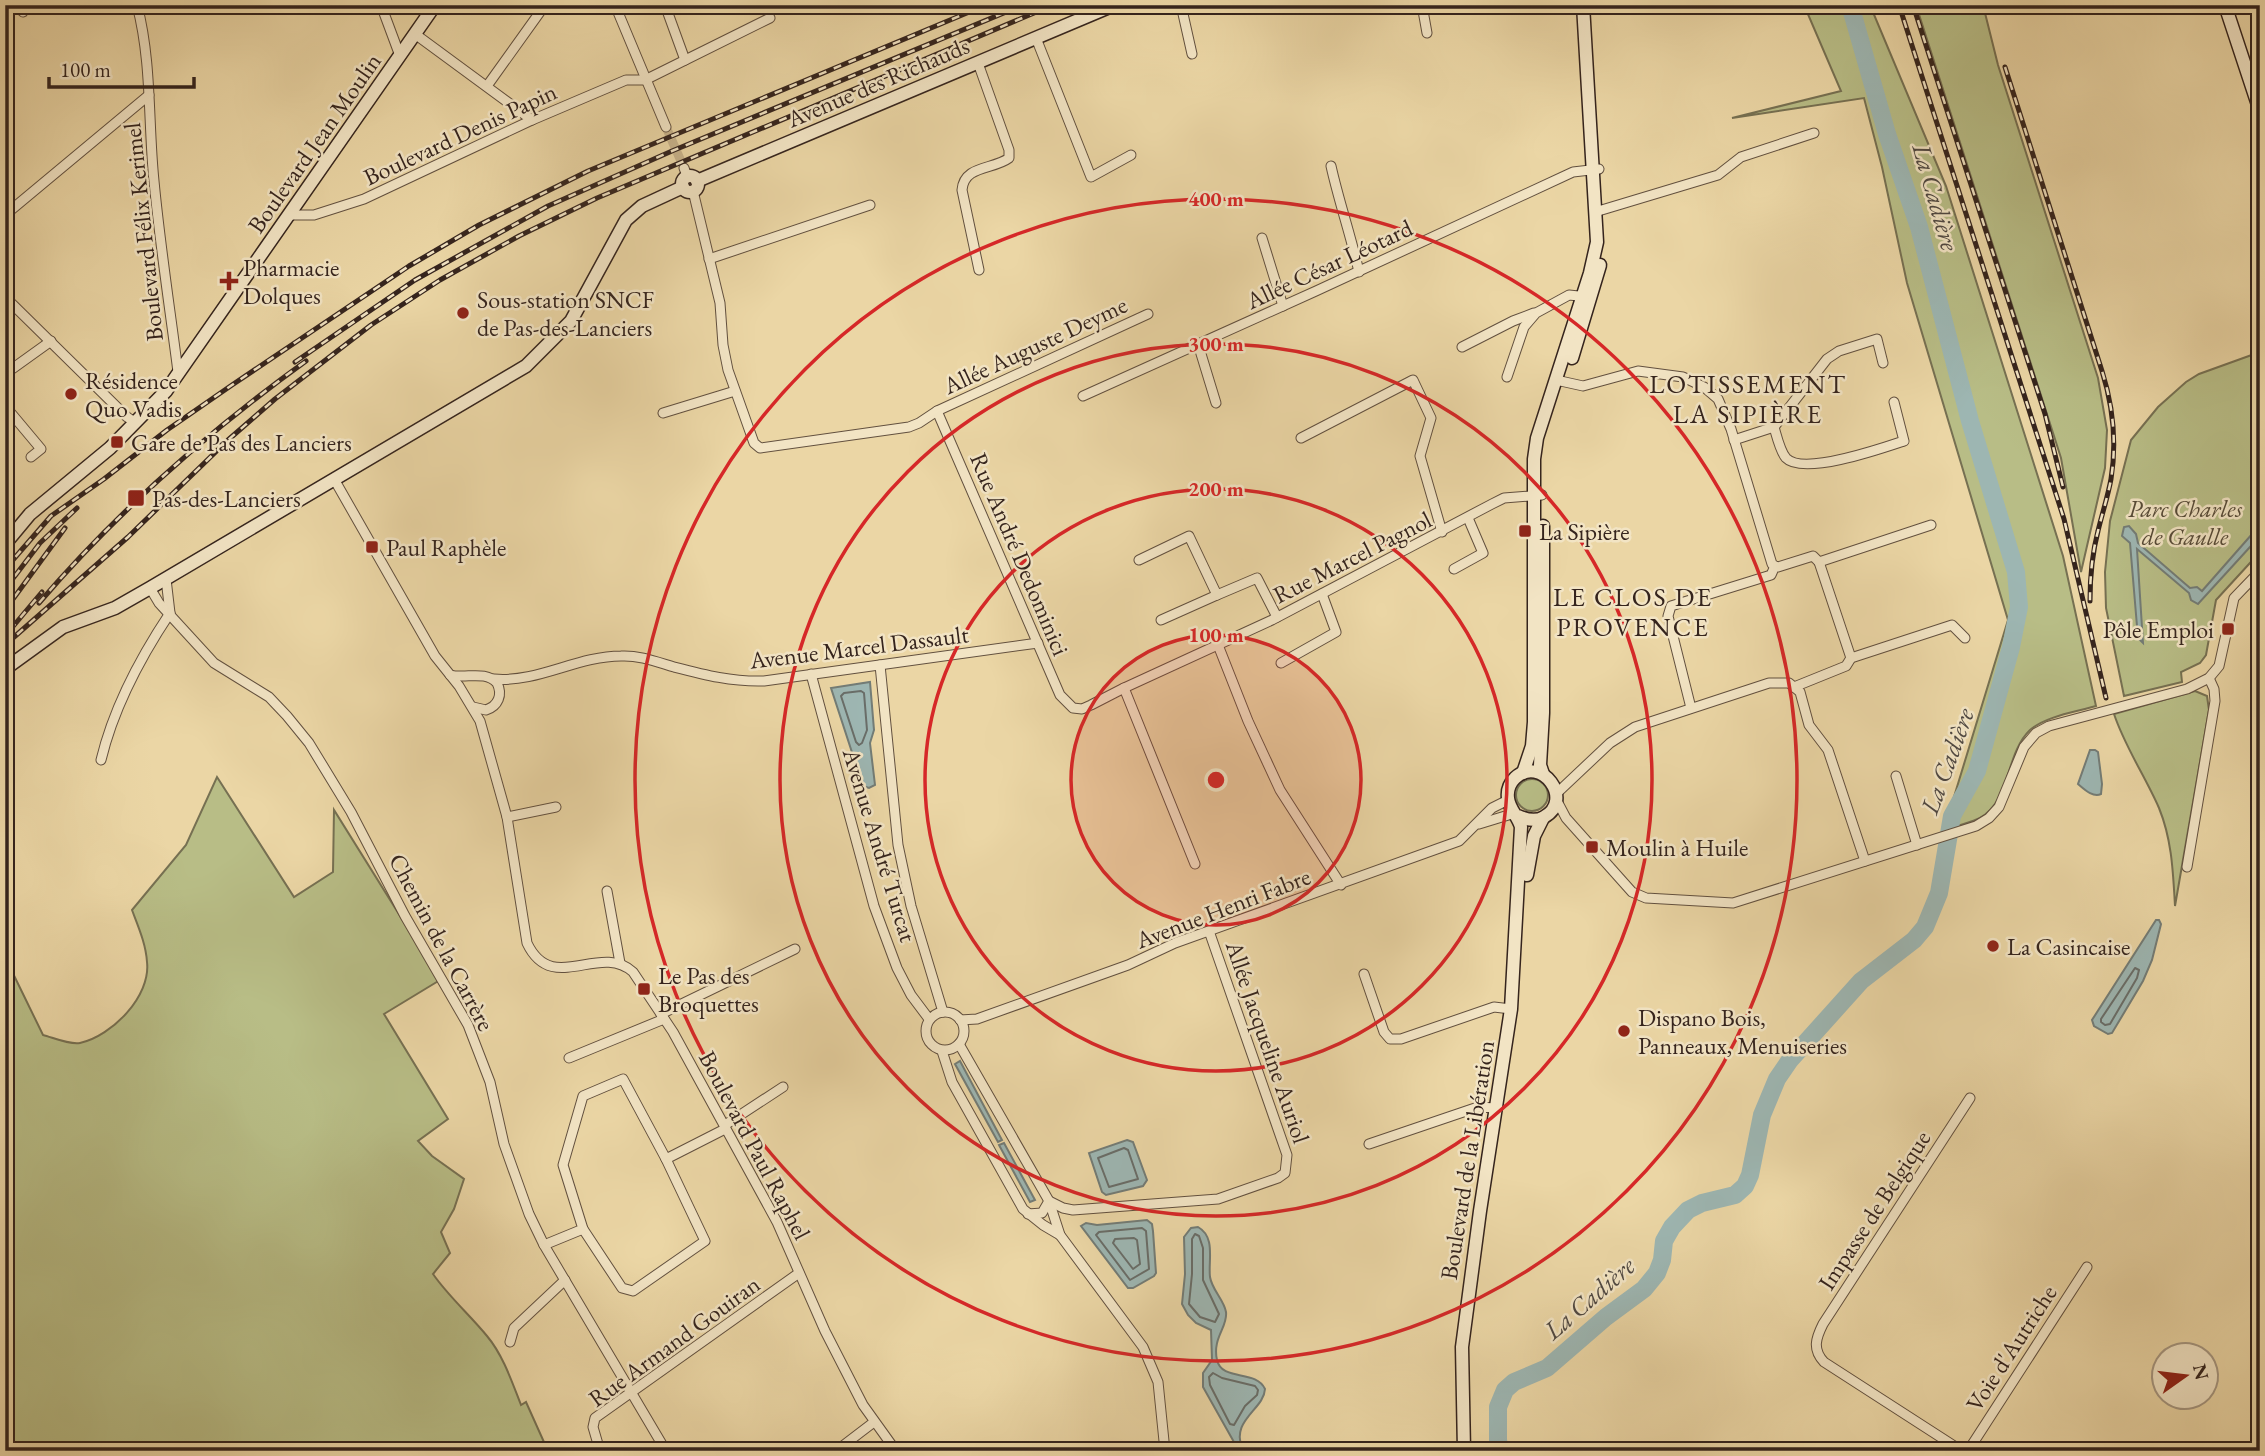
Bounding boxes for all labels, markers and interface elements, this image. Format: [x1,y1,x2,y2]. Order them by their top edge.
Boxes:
street label: Avenue des Richauds [781,30,974,135]
scale bar [49,46,194,90]
street label: Boulevard Jean Moulin [240,47,388,239]
text: 100 m [60,56,111,83]
street label: Boulevard Denis Papin [358,76,562,192]
street label: Boulevard Félix Kerimel [116,121,170,343]
water label: La Cadière [1904,138,1968,256]
text: 400 m [1188,185,1244,212]
street label: Allée César Léotard [1240,212,1418,317]
place label: Pharmacie Dolques [243,252,339,311]
marker: Pharmacie Dolques [221,273,237,289]
place label: Sous-station SNCF de Pas-des-Lanciers [477,284,654,343]
street label: Allée Auguste Deyme [937,289,1132,402]
marker: Sous-station SNCF de Pas-des-Lanciers [455,305,471,321]
text: 300 m [1188,330,1244,357]
place label: Résidence Quo Vadis [85,365,182,424]
district label: LOTISSEMENT LA SIPIÈRE [1649,367,1847,431]
marker: Résidence Quo Vadis [63,386,79,402]
place label: Gare de Pas des Lanciers [131,427,352,458]
marker: Gare de Pas des Lanciers [109,434,125,450]
street label: Rue André Dedominici [963,448,1077,660]
text: 200 m [1188,475,1244,502]
place label: Pas-des-Lanciers [152,483,301,514]
marker: Pas-des-Lanciers [126,488,146,508]
park label: Parc Charles de Gaulle [2128,493,2242,552]
street label: Rue Marcel Pagnol [1267,504,1437,610]
place label: La Sipière [1539,516,1630,547]
marker: La Sipière [1517,523,1533,539]
place label: Paul Raphèle [386,532,506,563]
marker: Paul Raphèle [364,539,380,555]
district label: LE CLOS DE PROVENCE [1553,580,1713,644]
place label: Pôle Emploi [2103,614,2214,645]
street label: Avenue Marcel Dassault [747,618,971,676]
text: 100 m [1188,621,1244,648]
marker: Pôle Emploi [2220,621,2236,637]
water label: La Cadière [1912,702,1982,820]
street label: Avenue André Turcat [836,744,924,946]
centre of rings [1204,768,1228,792]
place label: Moulin à Huile [1606,832,1748,863]
marker: Moulin à Huile [1584,839,1600,855]
street label: Chemin de la Carrère [382,848,502,1036]
street label: Avenue Henri Fabre [1130,860,1315,956]
place label: La Casincaise [2007,931,2130,962]
street label: Allée Jacqueline Auriol [1219,936,1317,1147]
marker: La Casincaise [1985,938,2001,954]
place label: Le Pas des Broquettes [658,960,759,1019]
marker: Le Pas des Broquettes [636,981,652,997]
place label: Dispano Bois, Panneaux, Menuiseries [1638,1002,1847,1061]
marker: Dispano Bois, Panneaux, Menuiseries [1616,1023,1632,1039]
street label: Boulevard de la Libération [1433,1038,1501,1282]
street label: Boulevard Paul Raphel [692,1045,818,1245]
street label: Impasse de Belgique [1811,1124,1937,1296]
water label: La Cadière [1535,1248,1643,1348]
street label: Rue Armand Gouiran [582,1268,766,1414]
street label: Voie d'Autriche [1959,1279,2063,1417]
north arrow [2150,1340,2220,1410]
text: N [2187,1362,2215,1383]

